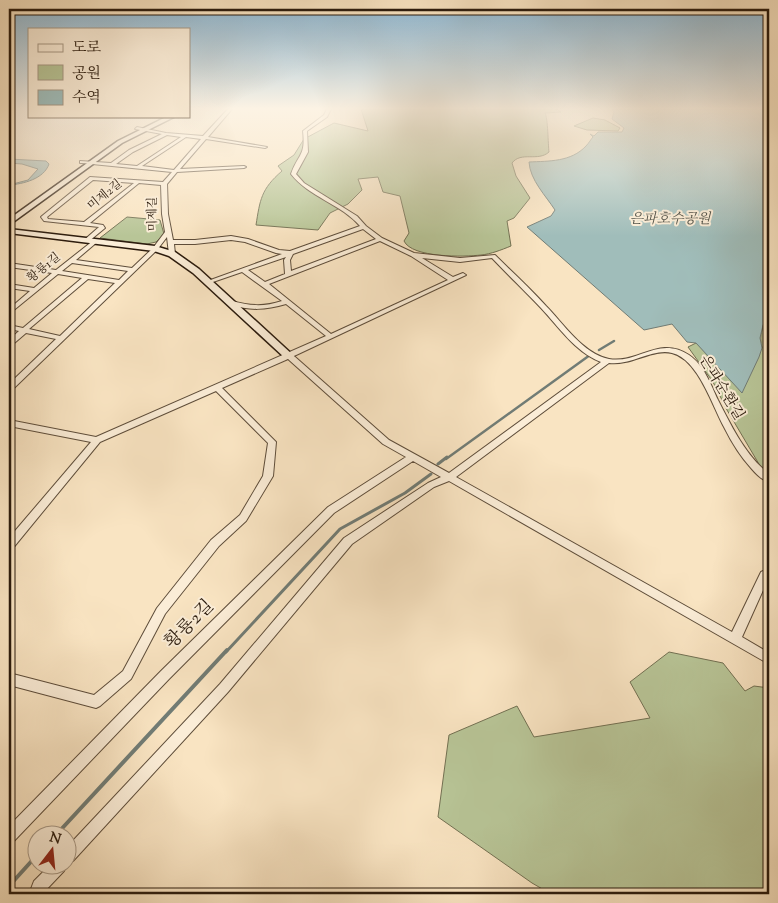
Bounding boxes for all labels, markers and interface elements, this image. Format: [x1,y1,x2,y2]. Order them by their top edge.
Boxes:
legend [28,28,190,118]
text: 도로 [72,38,101,59]
text: 공원 [72,64,101,85]
text: 수역 [72,88,101,109]
street label: 미제2길 [84,175,126,215]
street label: 미제길 [144,196,162,232]
water label: 은파호수공원 [629,210,712,230]
street label: 황룡1길 [23,249,65,287]
street label: 은파순환길 [693,352,749,424]
street label: 황룡2길 [159,594,221,656]
north arrow [28,826,78,876]
text: N [47,828,63,851]

